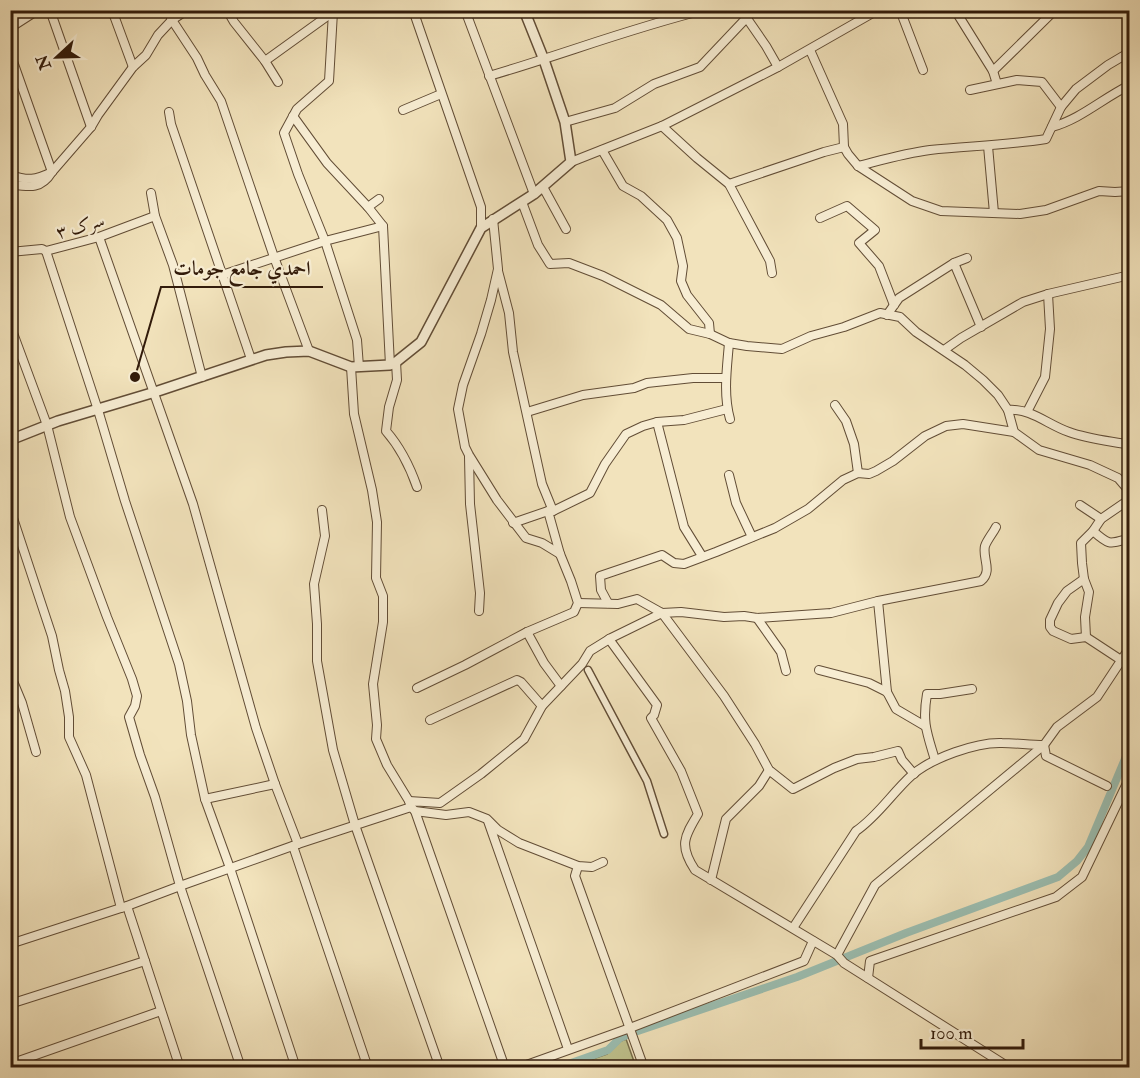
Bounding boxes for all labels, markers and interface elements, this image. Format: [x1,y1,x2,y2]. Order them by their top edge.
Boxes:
north arrow [27,27,87,87]
text: N [32,51,56,74]
street label: سرک ۳ [53,209,107,244]
callout: احمدي جامع جومات [161,249,323,287]
text: احمدي جامع جومات [173,256,311,287]
scale bar [921,1012,1023,1050]
text: 100 m [930,1022,973,1045]

